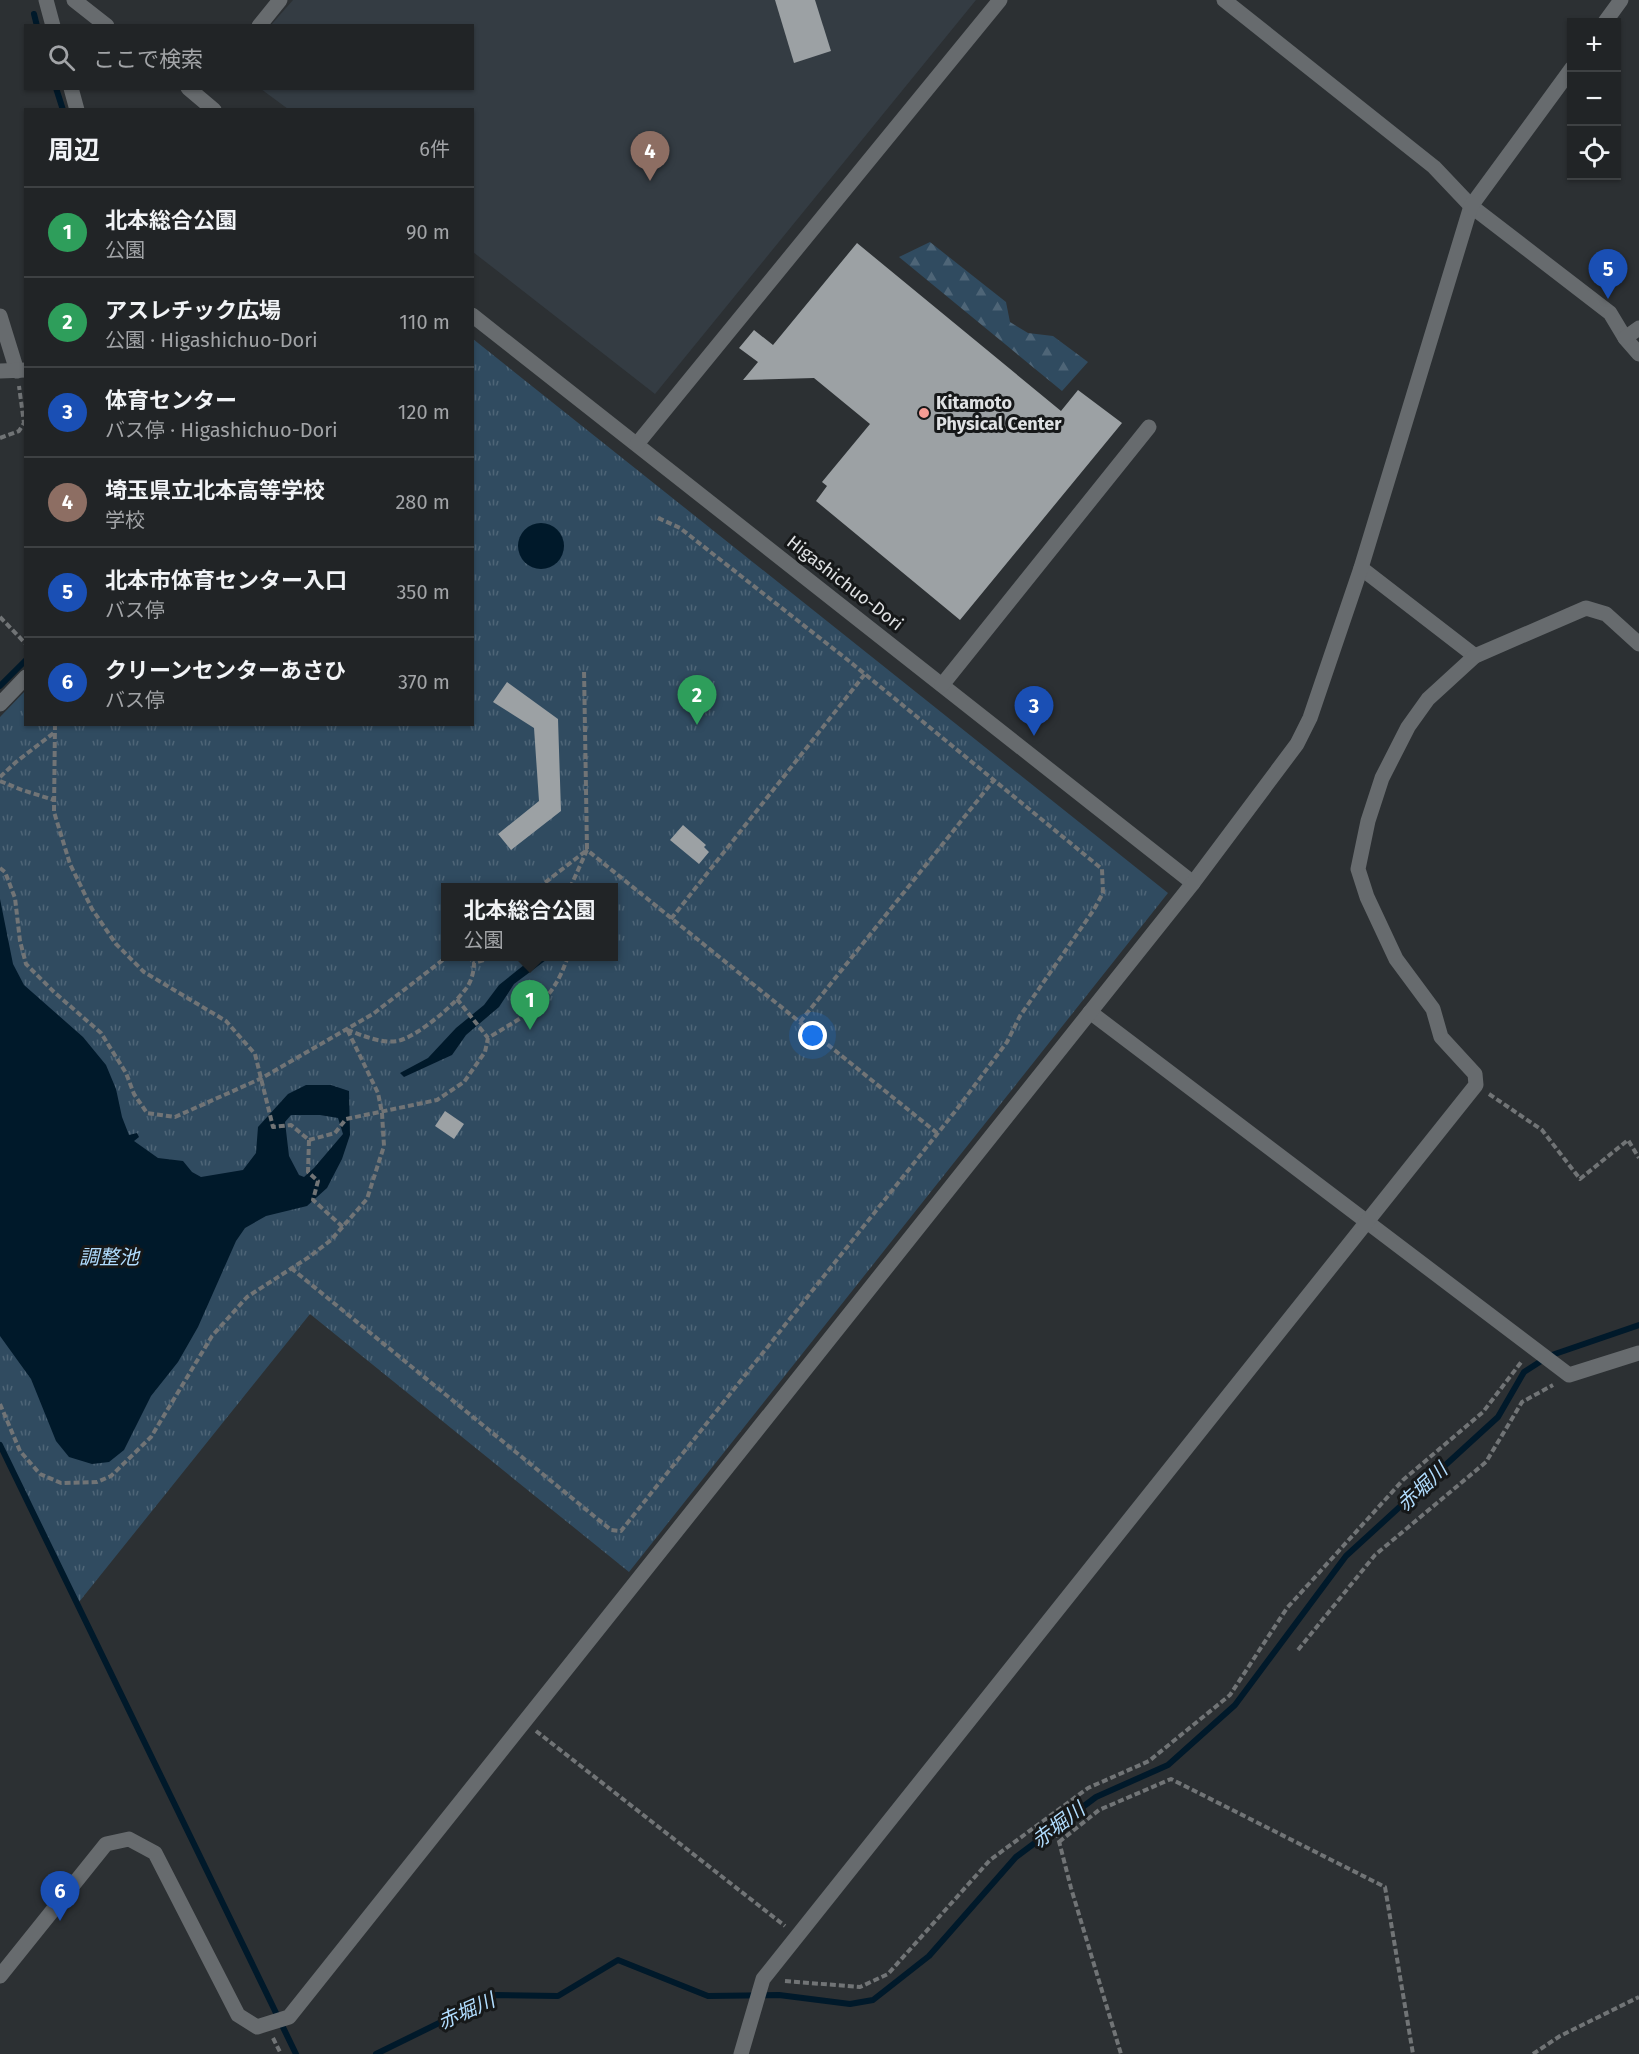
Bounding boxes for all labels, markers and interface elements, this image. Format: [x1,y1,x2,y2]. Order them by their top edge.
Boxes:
map controls [1567,18,1621,180]
button: + [1567,18,1621,72]
search box [24,24,474,90]
icon: search [45,41,78,74]
text: ここで検索 [93,46,203,73]
button: − [1567,72,1621,126]
button: locate [1567,126,1621,180]
pin: 4 [630,132,670,181]
text: 周辺 [48,135,100,166]
text: 6件 [419,137,450,161]
text: 北本総合公園 [105,207,237,234]
text: 1 [63,220,72,244]
text: 90 m [406,220,450,244]
text: 公園 [105,238,145,262]
pin: 5 [1588,250,1628,299]
text: アスレチック広場 [105,297,281,324]
text: 2 [62,310,73,334]
text: 110 m [399,310,450,334]
text: 公園 · Higashichuo-Dori [105,328,318,352]
text: 体育センター [105,387,237,414]
place label: Kitamoto Physical Center [936,392,1062,435]
text: 3 [62,400,73,424]
text: 120 m [398,400,450,424]
marker: Kitamoto Physical Center [917,406,931,420]
text: バス停 · Higashichuo-Dori [105,418,338,442]
text: 埼玉県立北本高等学校 [105,477,325,504]
text: 4 [62,490,73,514]
text: 280 m [395,490,450,514]
text: 学校 [105,508,145,532]
street label: Higashichuo-Dori [782,531,908,635]
text: 北本市体育センター入口 [105,567,347,594]
text: 5 [62,580,73,604]
text: 350 m [396,580,450,604]
text: バス停 [105,598,165,622]
text: クリーンセンターあさひ [105,657,346,684]
text: 6 [62,670,73,694]
text: 370 m [398,670,450,694]
pin: 2 [678,676,716,725]
pin: 3 [1014,686,1054,736]
text: バス停 [105,688,165,712]
popup [441,883,618,961]
text: 北本総合公園 [463,897,596,924]
text: 公園 [463,928,503,952]
pin: 1 [510,980,550,1030]
your location [798,1021,827,1050]
water label: 調整池 [79,1245,141,1269]
water label: 赤堀川 [1392,1456,1454,1516]
water label: 赤堀川 [1027,1796,1091,1853]
pin: 6 [40,1872,80,1921]
water label: 赤堀川 [434,1987,500,2034]

